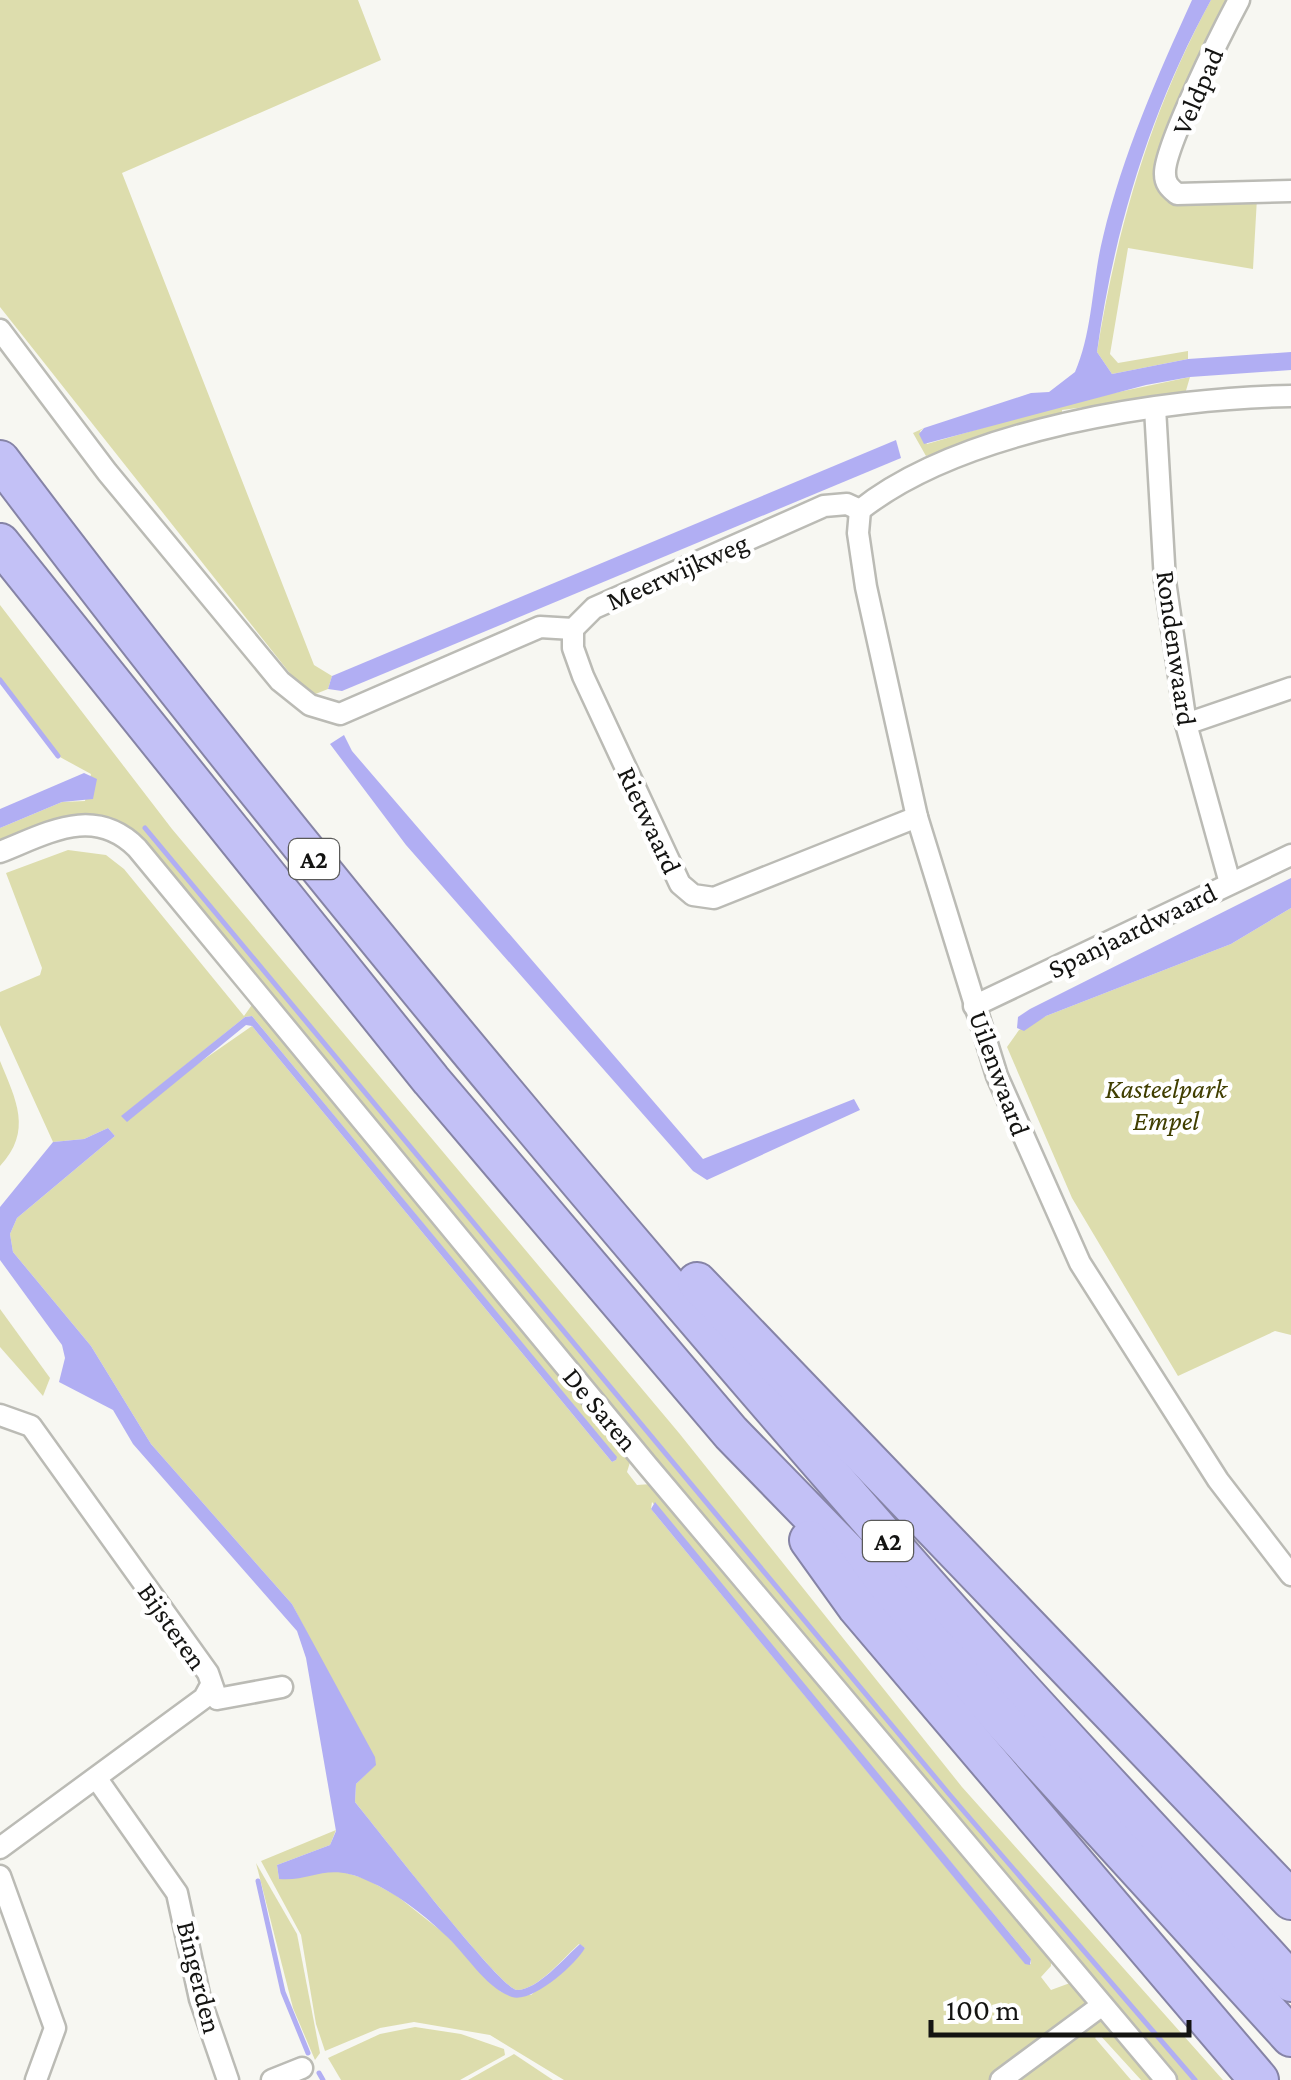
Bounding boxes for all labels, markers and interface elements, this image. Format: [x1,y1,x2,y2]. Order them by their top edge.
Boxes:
street label: Veldpad [1165,43,1230,139]
street label: Meerwijkweg [602,526,753,617]
street label: Rondenwaard [1150,568,1203,728]
street label: Rietwaard [611,762,688,879]
road number: A2 [289,839,339,879]
street label: Spanjaardwaard [1043,876,1222,985]
street label: Uilenwaard [963,1007,1037,1140]
park label: Kasteelpark Empel [1105,1073,1229,1136]
street label: De Saren [557,1361,644,1457]
road number: A2 [863,1521,913,1561]
street label: Bijsteren [132,1577,214,1676]
street label: Bingerden [171,1918,228,2037]
scale bar [931,1975,1188,2037]
text: 100 m [946,1993,1020,2026]

